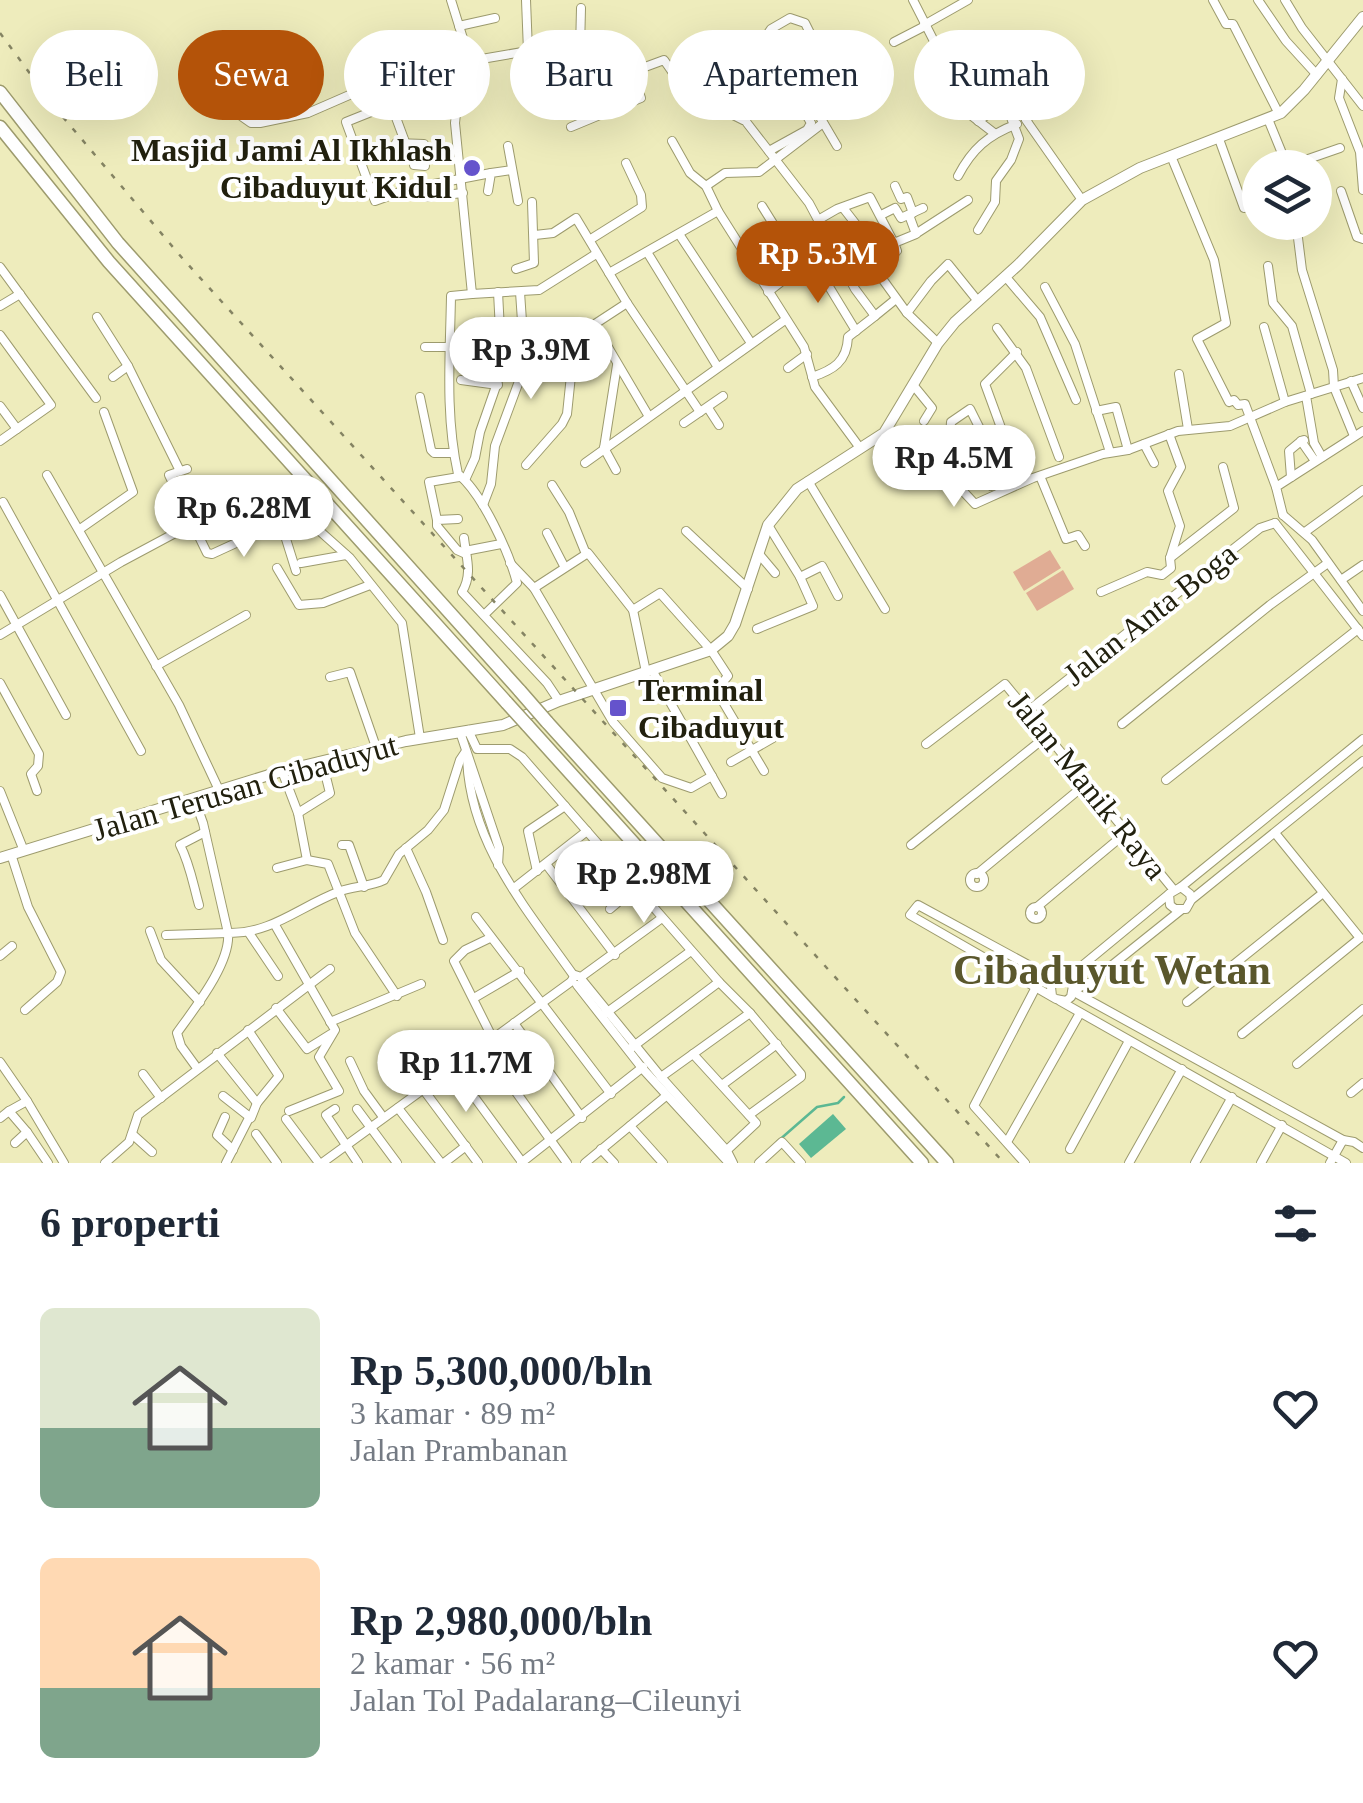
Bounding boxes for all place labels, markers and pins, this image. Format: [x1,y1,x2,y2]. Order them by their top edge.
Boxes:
place label: Masjid Jami Al Ikhlash Cibaduyut Kidul [131,132,452,205]
marker: Masjid Jami Al Ikhlash Cibaduyut Kidul [461,157,483,179]
pin: Rp 5.3M [726,221,910,306]
pin: Rp 3.9M [439,317,623,402]
pin: Rp 4.5M [862,425,1046,510]
pin: Rp 6.28M [141,475,347,560]
place label: Terminal Cibaduyut [638,672,784,745]
marker: Terminal Cibaduyut [607,697,629,719]
pin: Rp 2.98M [541,841,747,926]
pin: Rp 11.7M [363,1030,569,1115]

